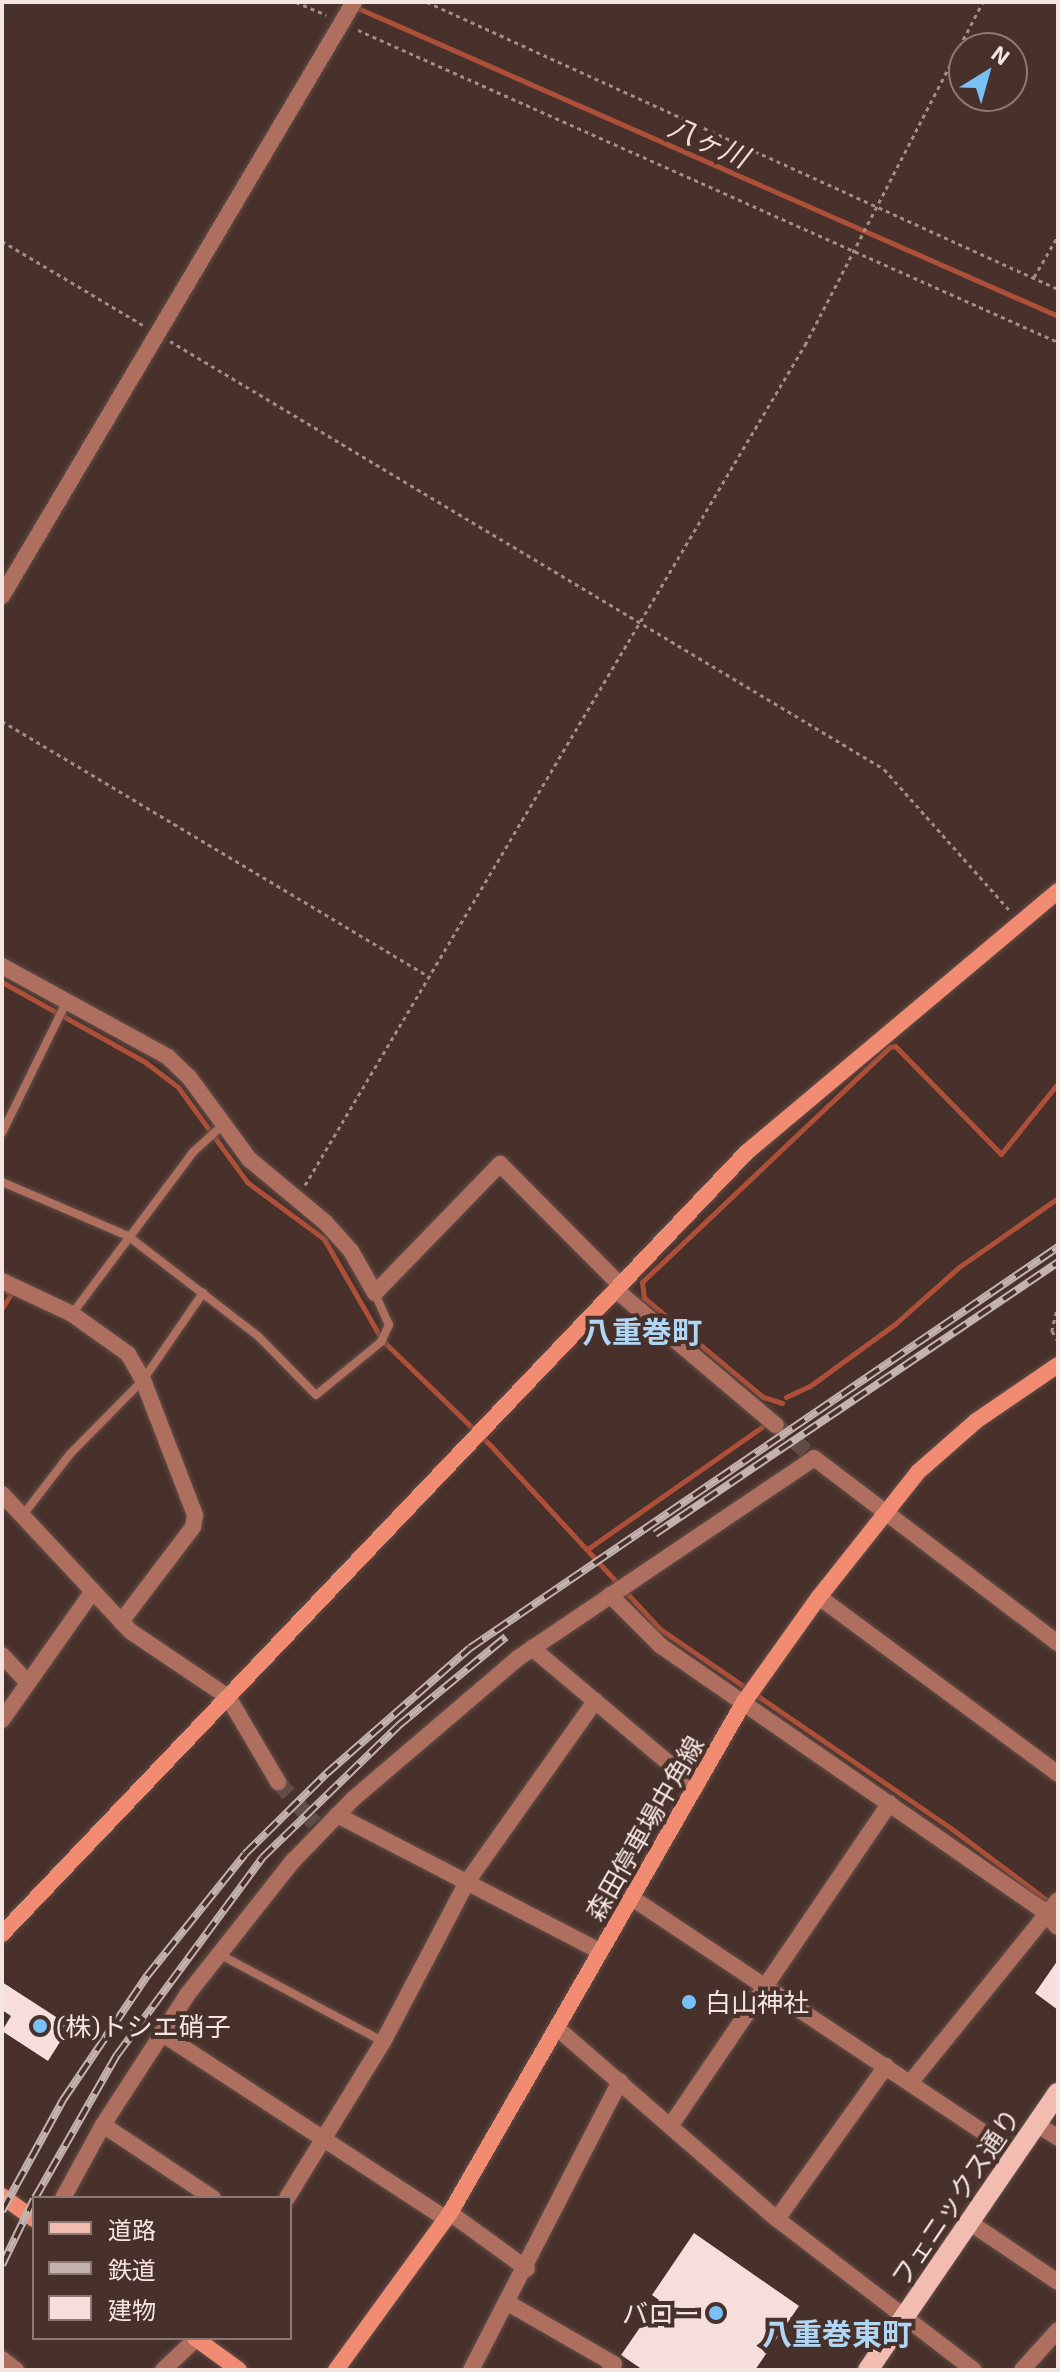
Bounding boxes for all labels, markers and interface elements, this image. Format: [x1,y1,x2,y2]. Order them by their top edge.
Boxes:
north arrow [948,32,1028,112]
text: N [987,39,1015,70]
water label: 八ヶ川 [664,109,754,173]
district label: 八重巻町 [582,1313,702,1349]
street label: 森田停車場中角線 [578,1730,710,1926]
place label: 白山神社 [705,1986,809,2018]
marker: 白山神社 [680,1993,698,2011]
place label: (株)トシエ硝子 [56,2010,231,2042]
marker: (株)トシエ硝子 [31,2017,49,2035]
street label: フェニックス通り [884,2102,1026,2292]
legend [32,2196,292,2340]
text: 道路 [108,2215,156,2244]
text: 鉄道 [108,2255,156,2284]
text: 建物 [108,2295,156,2324]
place label: バロー [622,2297,700,2329]
marker: バロー [707,2304,725,2322]
district label: 八重巻東町 [762,2315,912,2351]

